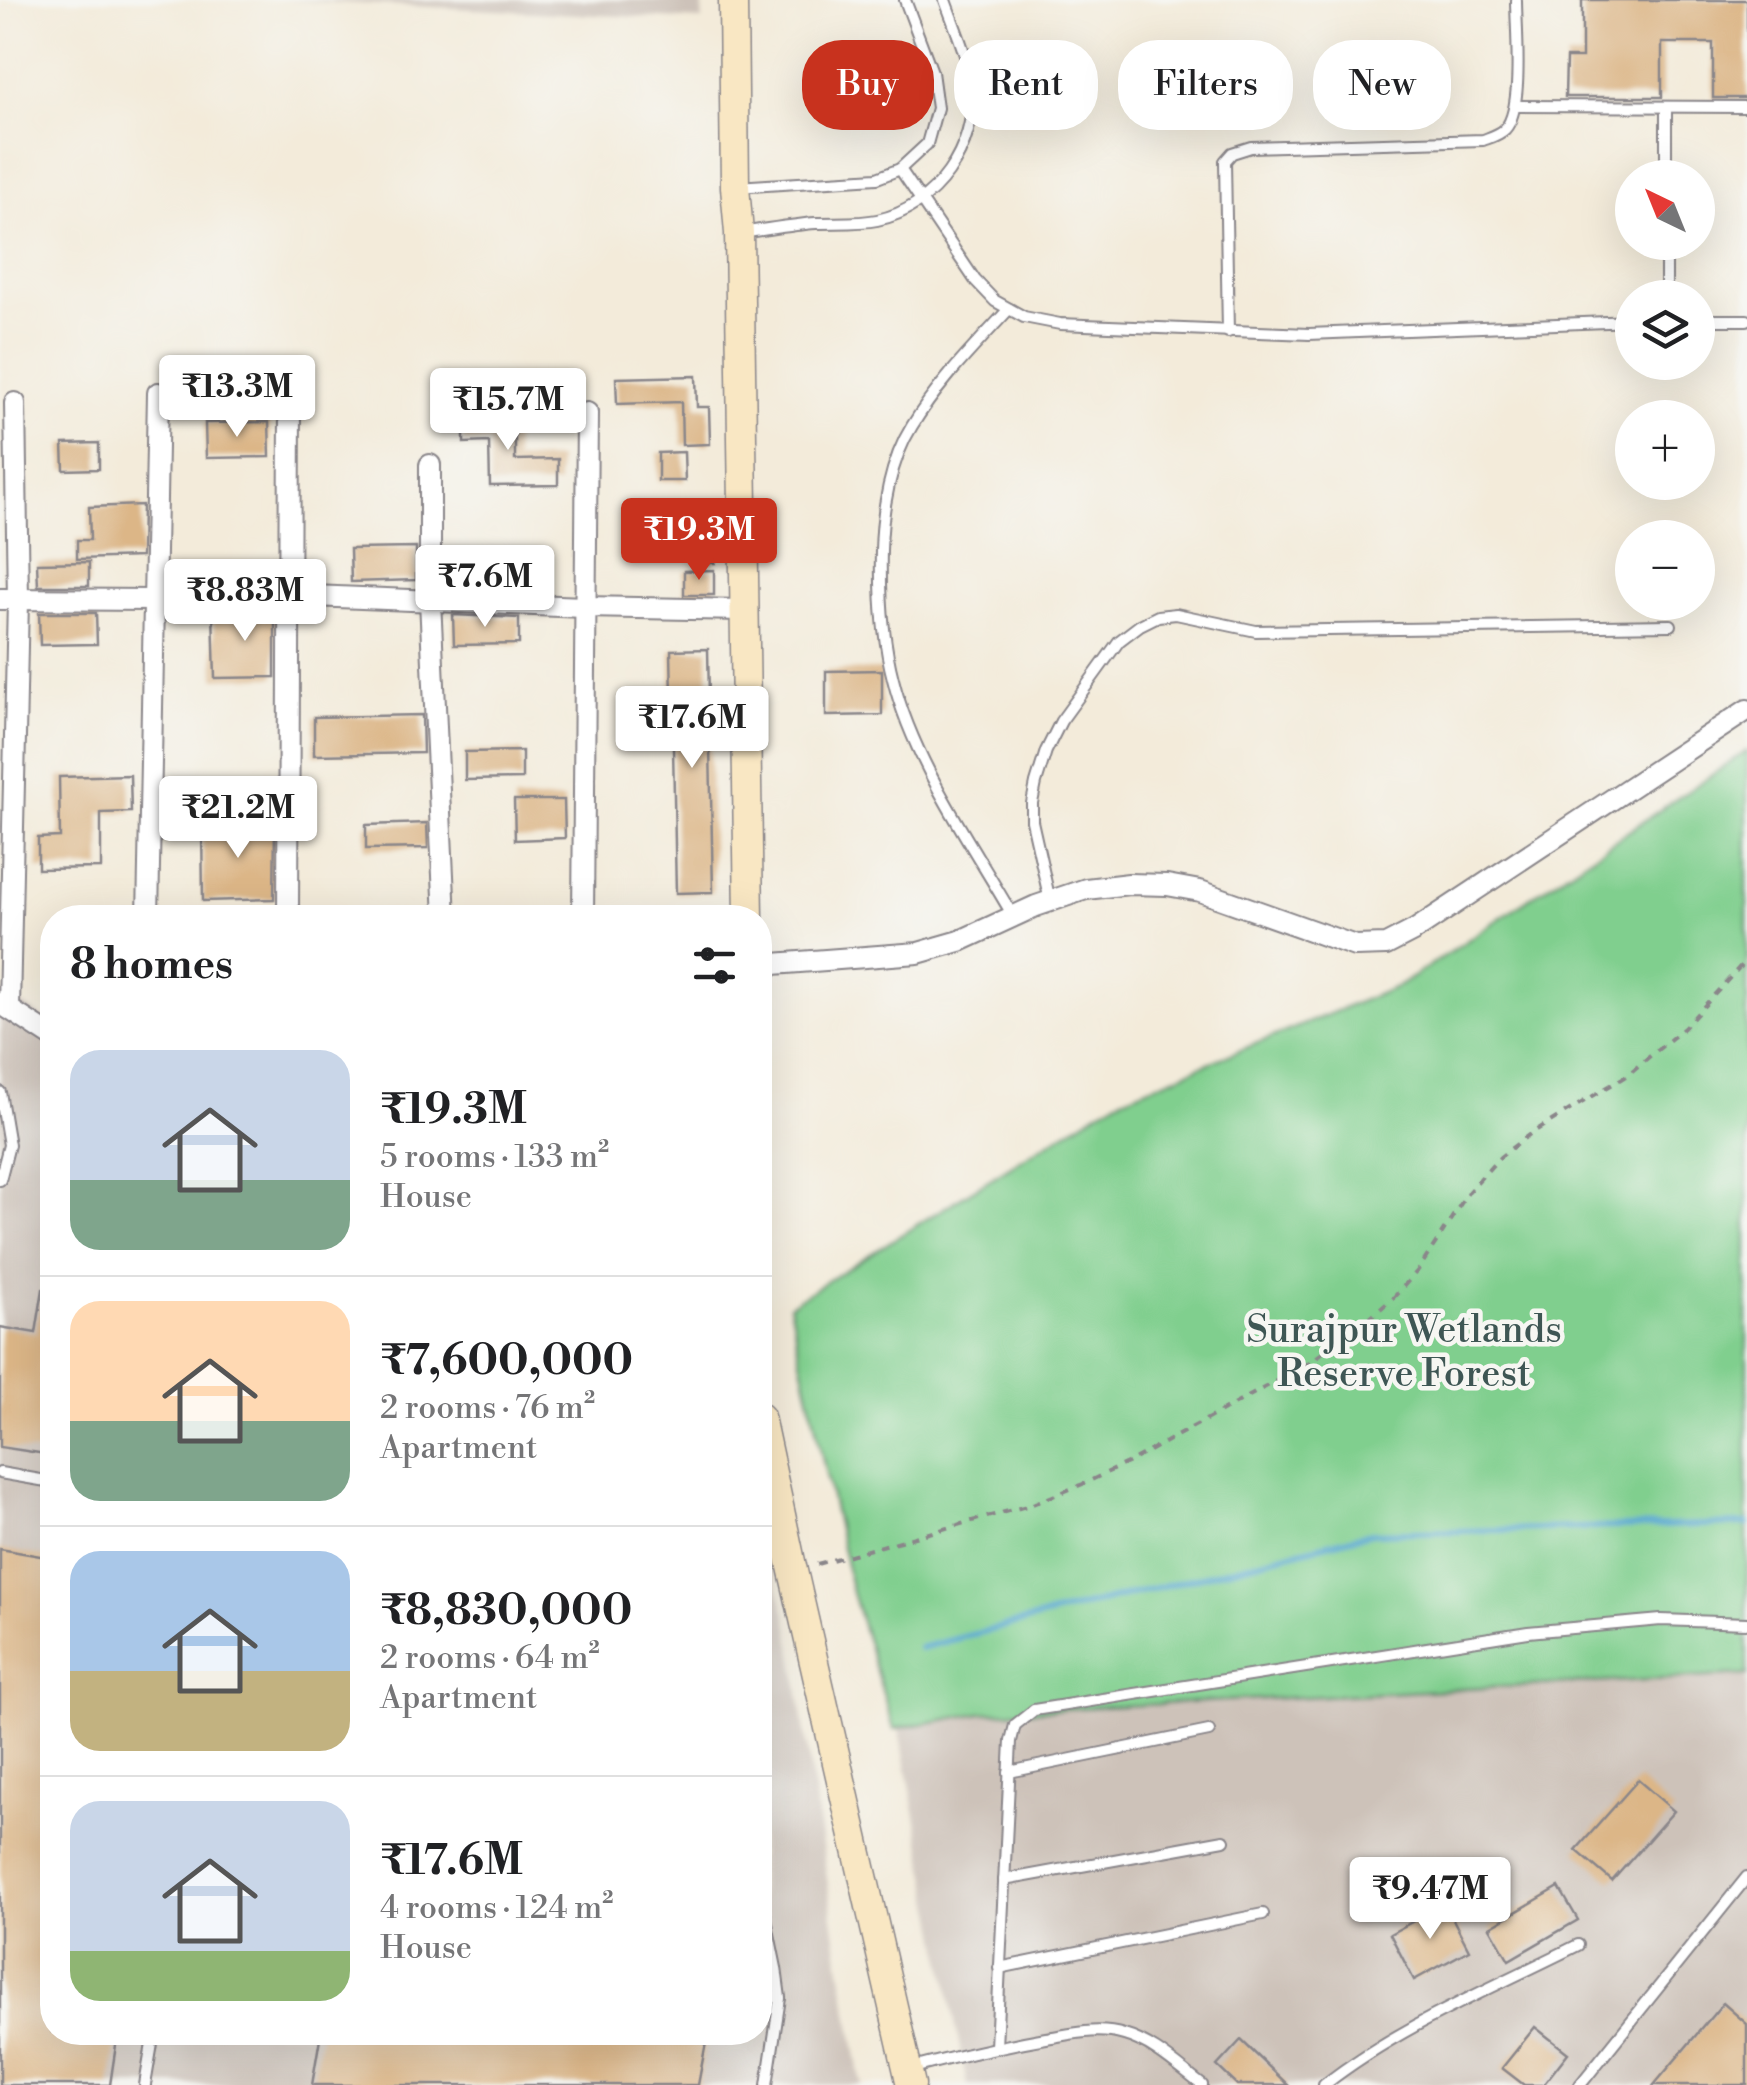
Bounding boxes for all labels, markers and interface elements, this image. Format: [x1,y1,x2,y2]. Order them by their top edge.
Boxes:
chip: Buy [802,40,934,130]
chip: Rent [954,40,1098,130]
chip: Filters [1118,40,1293,130]
chip: New [1313,40,1451,130]
north arrow [1615,160,1715,260]
map controls [1615,160,1715,620]
button: layers [1615,280,1715,380]
pin: ₹13.3M [156,355,318,440]
text: ₹13.3M [181,367,293,407]
pin: ₹15.7M [427,368,589,453]
text: ₹15.7M [452,380,564,420]
button: + [1615,400,1715,500]
pin: ₹19.3M [618,498,780,583]
text: ₹19.3M [643,510,755,550]
button: − [1615,520,1715,620]
pin: ₹7.6M [415,545,555,630]
text: ₹7.6M [437,557,533,597]
pin: ₹8.83M [164,559,326,644]
text: ₹8.83M [186,571,304,611]
pin: ₹17.6M [611,686,773,771]
text: ₹17.6M [638,698,746,738]
pin: ₹21.2M [157,776,319,861]
text: ₹21.2M [181,788,295,828]
icon: filters [687,938,742,993]
text: 8 homes [70,939,233,992]
text: ₹19.3M [380,1084,527,1137]
icon: home [150,1090,270,1210]
text: 5 rooms · 133 m² [380,1137,609,1177]
text: House [380,1177,472,1217]
park label: Surajpur Wetlands Reserve Forest [1246,1307,1562,1398]
text: ₹7,600,000 [380,1335,633,1388]
icon: home [150,1341,270,1461]
text: 2 rooms · 76 m² [380,1388,595,1428]
text: Apartment [380,1428,537,1468]
text: ₹8,830,000 [380,1585,632,1638]
icon: home [150,1591,270,1711]
text: 2 rooms · 64 m² [380,1638,600,1678]
text: Apartment [380,1678,537,1718]
text: ₹17.6M [380,1835,523,1888]
icon: home [150,1841,270,1961]
pin: ₹9.47M [1349,1857,1511,1942]
text: ₹9.47M [1372,1869,1488,1909]
text: 4 rooms · 124 m² [380,1888,613,1928]
text: House [380,1928,472,1968]

